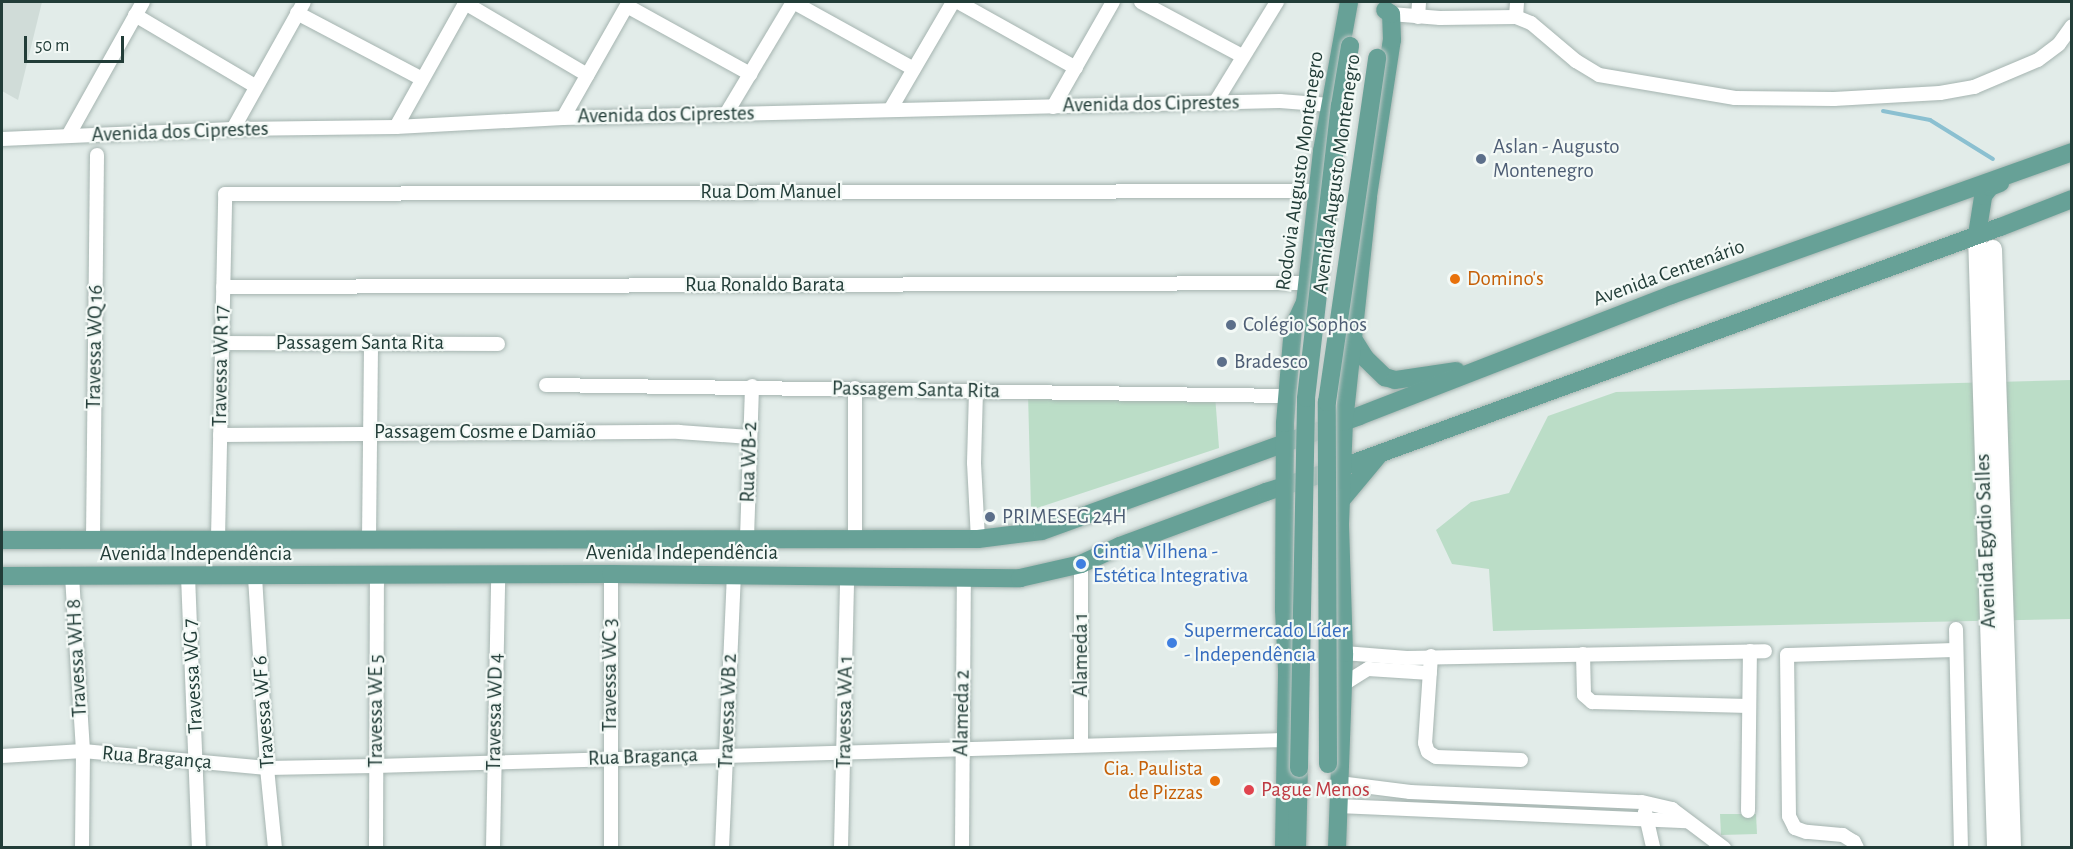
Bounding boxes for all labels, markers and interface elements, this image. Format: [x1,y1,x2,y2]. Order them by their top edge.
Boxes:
scale bar [27,24,128,62]
text: 50 m [35,37,69,55]
street label: Rodovia Augusto Montenegro [1271,50,1329,292]
street label: Avenida Augusto Montenegro [1308,52,1366,296]
street label: Avenida dos Ciprestes [1062,90,1240,118]
street label: Avenida dos Ciprestes [577,101,755,129]
street label: Avenida dos Ciprestes [91,116,269,148]
place label: Aslan - Augusto Montenegro [1493,134,1620,184]
marker: Aslan - Augusto Montenegro [1474,152,1488,166]
street label: Rua Dom Manuel [700,179,842,205]
street label: Avenida Centenário [1590,234,1748,312]
place label: Domino's [1467,266,1544,292]
street label: Rua Ronaldo Barata [685,272,845,298]
marker: Domino's [1448,272,1462,286]
street label: Travessa WQ 16 [81,285,109,409]
street label: Travessa WR 17 [207,305,235,427]
place label: Colégio Sophos [1243,312,1367,338]
marker: Colégio Sophos [1224,318,1238,332]
street label: Passagem Santa Rita [276,330,444,356]
place label: Bradesco [1234,349,1308,375]
marker: Bradesco [1215,355,1229,369]
street label: Passagem Santa Rita [832,376,1000,404]
street label: Passagem Cosme e Damião [374,419,596,445]
street label: Rua WB-2 [735,421,763,503]
street label: Avenida Egydio Salles [1970,453,2002,629]
place label: PRIMESEG 24H [1002,504,1127,530]
marker: PRIMESEG 24H [983,510,997,524]
place label: Cintia Vilhena - Estética Integrativa [1093,539,1248,589]
street label: Avenida Independência [586,540,778,566]
street label: Avenida Independência [100,541,292,567]
marker: Cintia Vilhena - Estética Integrativa [1074,557,1088,571]
street label: Travessa WH 8 [61,598,93,718]
street label: Alameda 1 [1068,613,1094,697]
street label: Travessa WG 7 [177,618,209,734]
street label: Travessa WC 3 [597,618,623,732]
place label: Supermercado Líder - Independência [1184,618,1348,668]
marker: Supermercado Líder - Independência [1165,636,1179,650]
street label: Travessa WD 4 [481,653,509,771]
street label: Travessa WB 2 [713,653,743,769]
street label: Travessa WE 5 [363,654,389,768]
street label: Travessa WF 6 [247,655,281,769]
street label: Travessa WA 1 [831,655,859,769]
street label: Alameda 2 [949,669,975,757]
street label: Rua Bragança [101,741,213,775]
street label: Rua Bragança [587,742,699,772]
place label: Cia. Paulista de Pizzas [1104,756,1203,806]
marker: Cia. Paulista de Pizzas [1208,774,1222,788]
place label: Pague Menos [1261,777,1370,803]
marker: Pague Menos [1242,783,1256,797]

